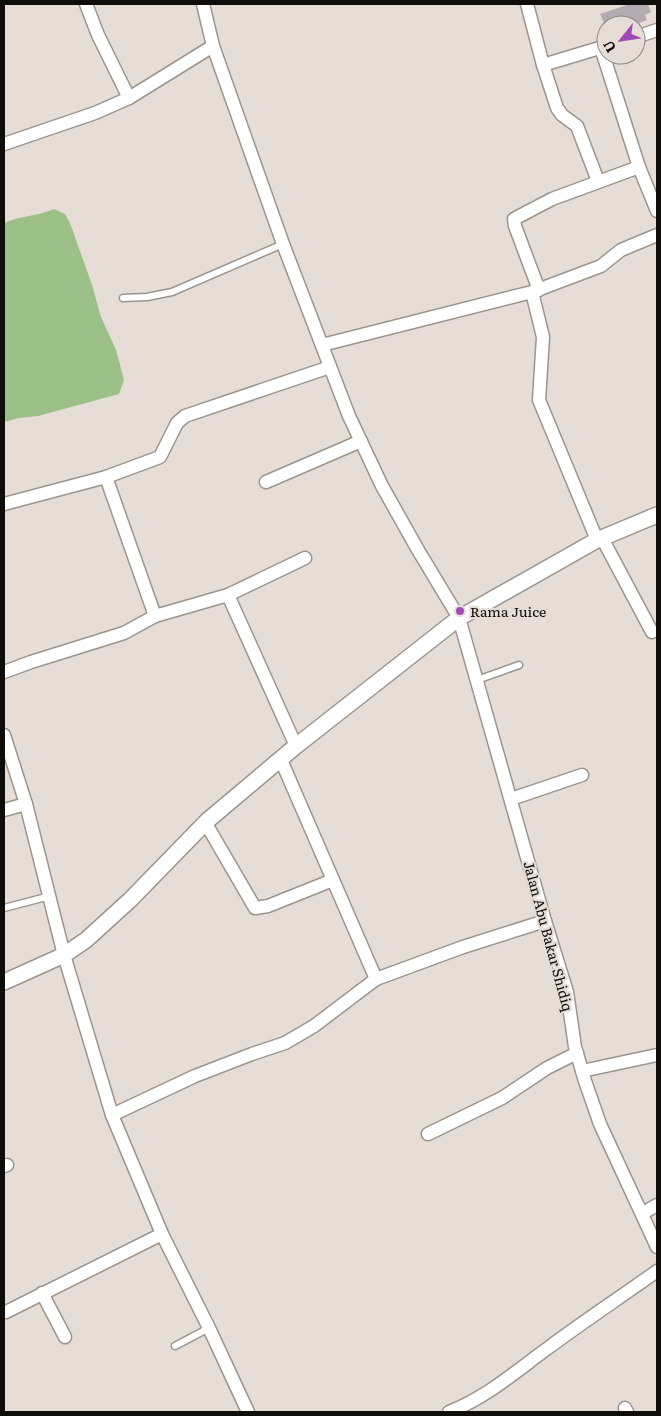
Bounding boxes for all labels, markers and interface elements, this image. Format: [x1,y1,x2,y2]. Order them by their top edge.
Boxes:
north arrow [596,15,646,65]
text: U [597,37,620,57]
place label: Rama Juice [470,601,546,621]
marker: Rama Juice [454,605,466,617]
street label: Jalan Abu Bakar Shidiq [519,858,579,1014]

